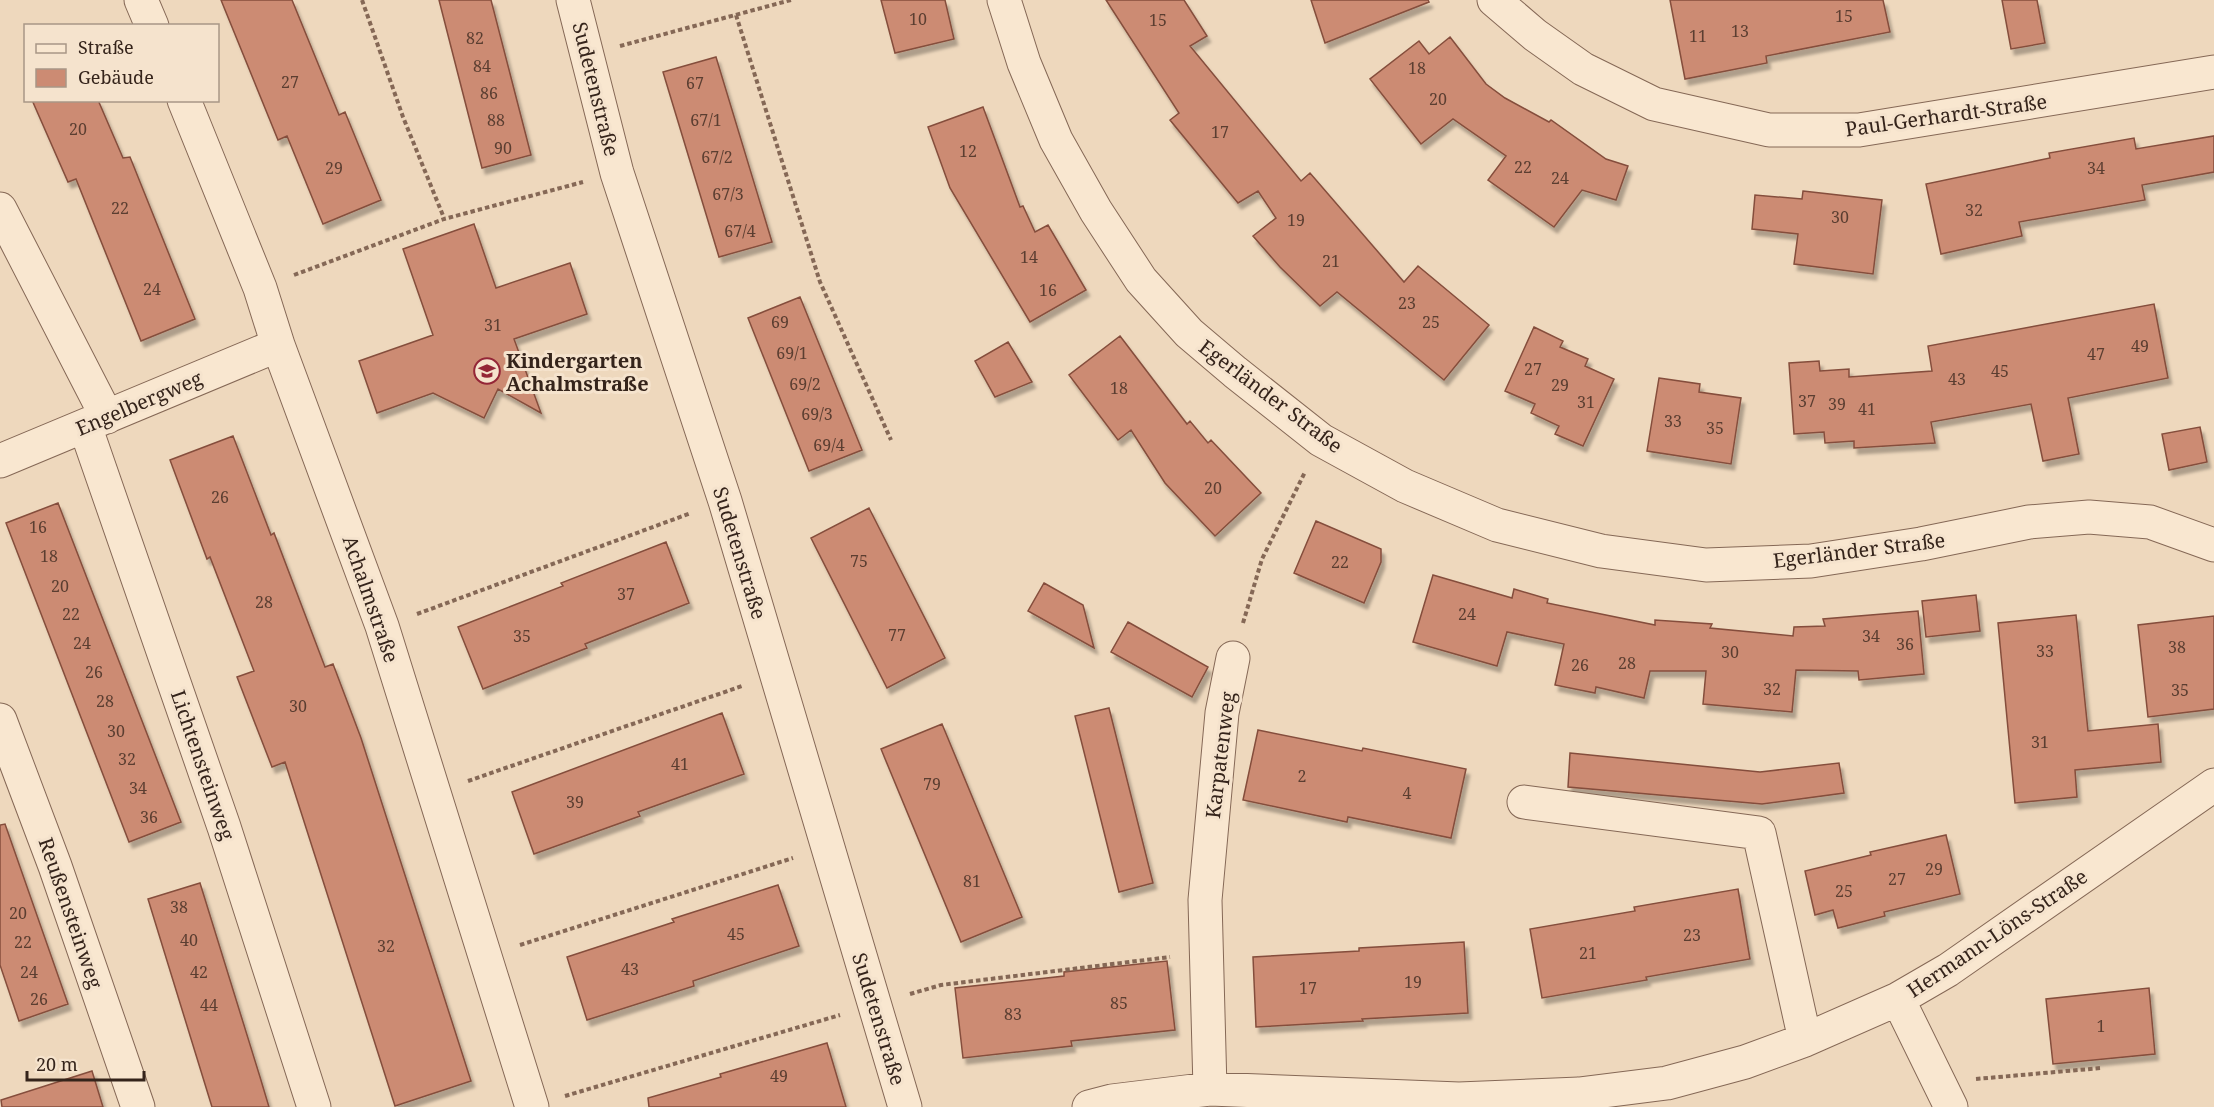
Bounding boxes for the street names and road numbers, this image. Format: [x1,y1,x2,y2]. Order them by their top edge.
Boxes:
street label: Sudetenstraße [566,19,626,159]
street label: Paul-Gerhardt-Straße [1843,87,2049,143]
street label: Egerländer Straße [1194,333,1348,459]
street label: Engelbergweg [72,364,207,442]
street label: Sudetenstraße [707,483,773,623]
street label: Egerländer Straße [1771,526,1947,574]
street label: Achalmstraße [337,532,405,666]
street label: Lichtensteinweg [165,686,241,844]
street label: Karpatenweg [1199,690,1241,820]
street label: Reußensteinweg [33,834,110,992]
street label: Hermann-Löns-Straße [1902,863,2092,1003]
street label: Sudetenstraße [846,949,912,1089]

